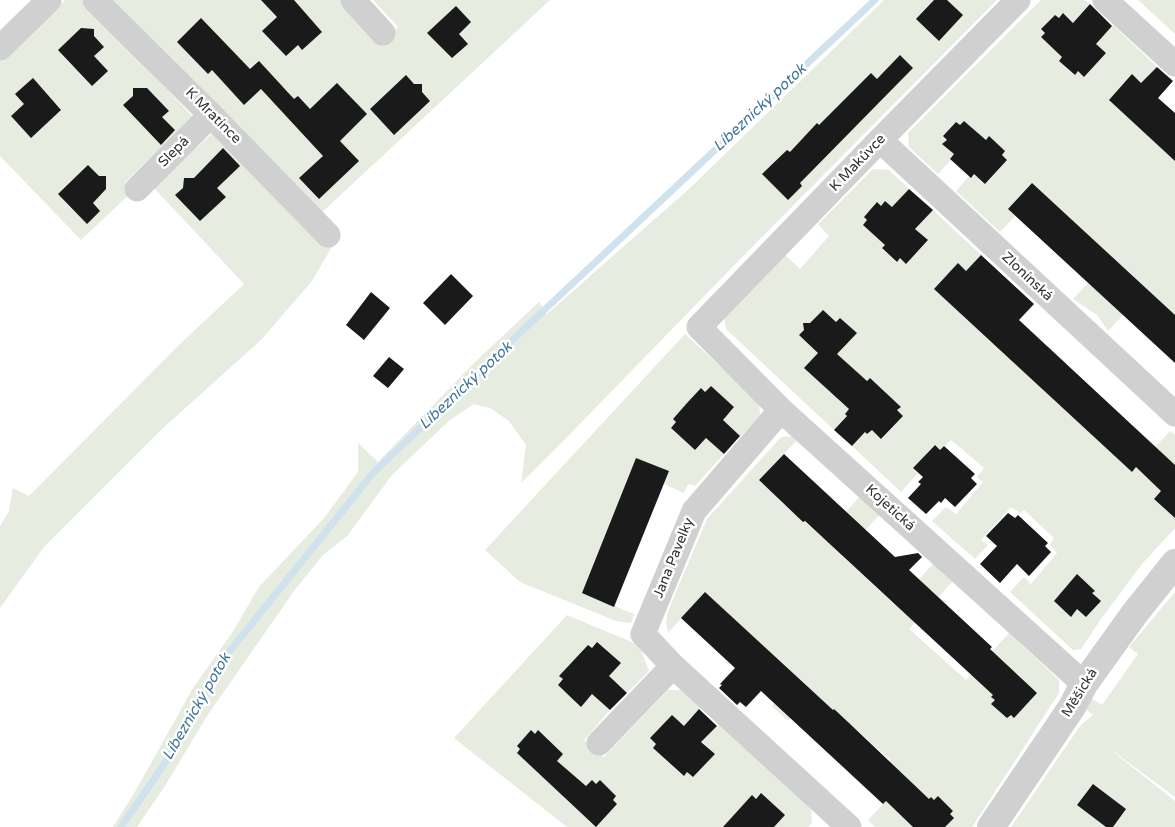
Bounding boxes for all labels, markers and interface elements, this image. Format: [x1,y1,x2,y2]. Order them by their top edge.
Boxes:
water label: Líbeznický potok [710,60,810,156]
street label: K Mratínce [182,85,244,147]
street label: K Makůvce [827,131,889,195]
street label: Slepá [155,133,193,171]
street label: Zlonínská [998,249,1056,305]
water label: Líbeznický potok [416,338,516,434]
street label: Kojetická [862,481,918,535]
street label: Jana Pavelky [650,515,698,601]
water label: Líbeznický potok [159,650,235,764]
street label: Měšická [1058,666,1102,720]

